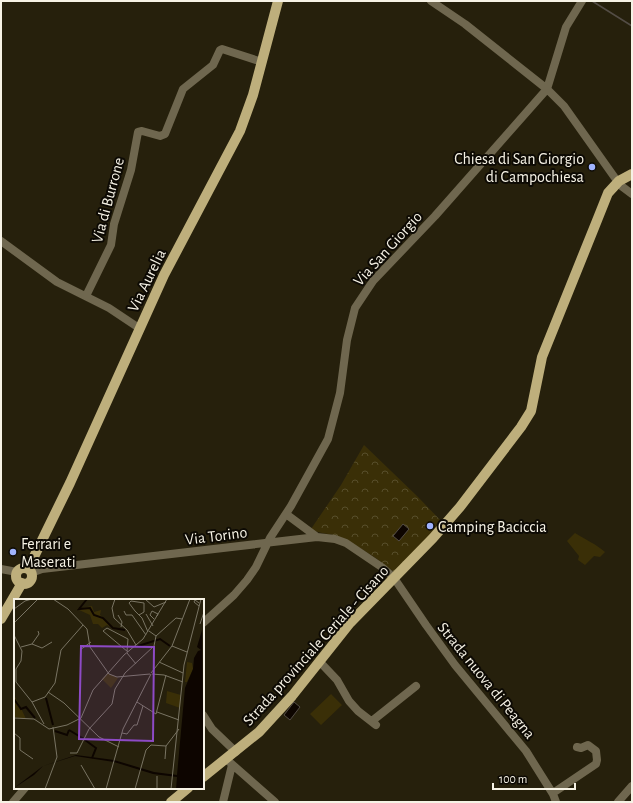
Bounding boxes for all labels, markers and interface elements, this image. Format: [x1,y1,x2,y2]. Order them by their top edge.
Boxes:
place label: Chiesa di San Giorgio di Campochiesa [454,151,584,185]
street label: Via di Burrone [89,156,127,245]
marker: Chiesa di San Giorgio di Campochiesa [587,162,597,172]
street label: Via San Giorgio [350,208,425,289]
street label: Via Aurelia [125,247,169,314]
place label: Camping Baciccia [438,519,547,535]
marker: Camping Baciccia [425,521,435,531]
street label: Via Torino [184,524,248,548]
place label: Ferrari e Maserati [21,536,76,570]
marker: Ferrari e Maserati [8,547,18,557]
street label: Strada provinciale Ceriale - Cisano [240,562,392,729]
inset map [14,599,204,789]
street label: Strada nuova di Peagna [435,619,538,742]
scale bar [493,765,575,791]
text: 100 m [499,773,527,785]

